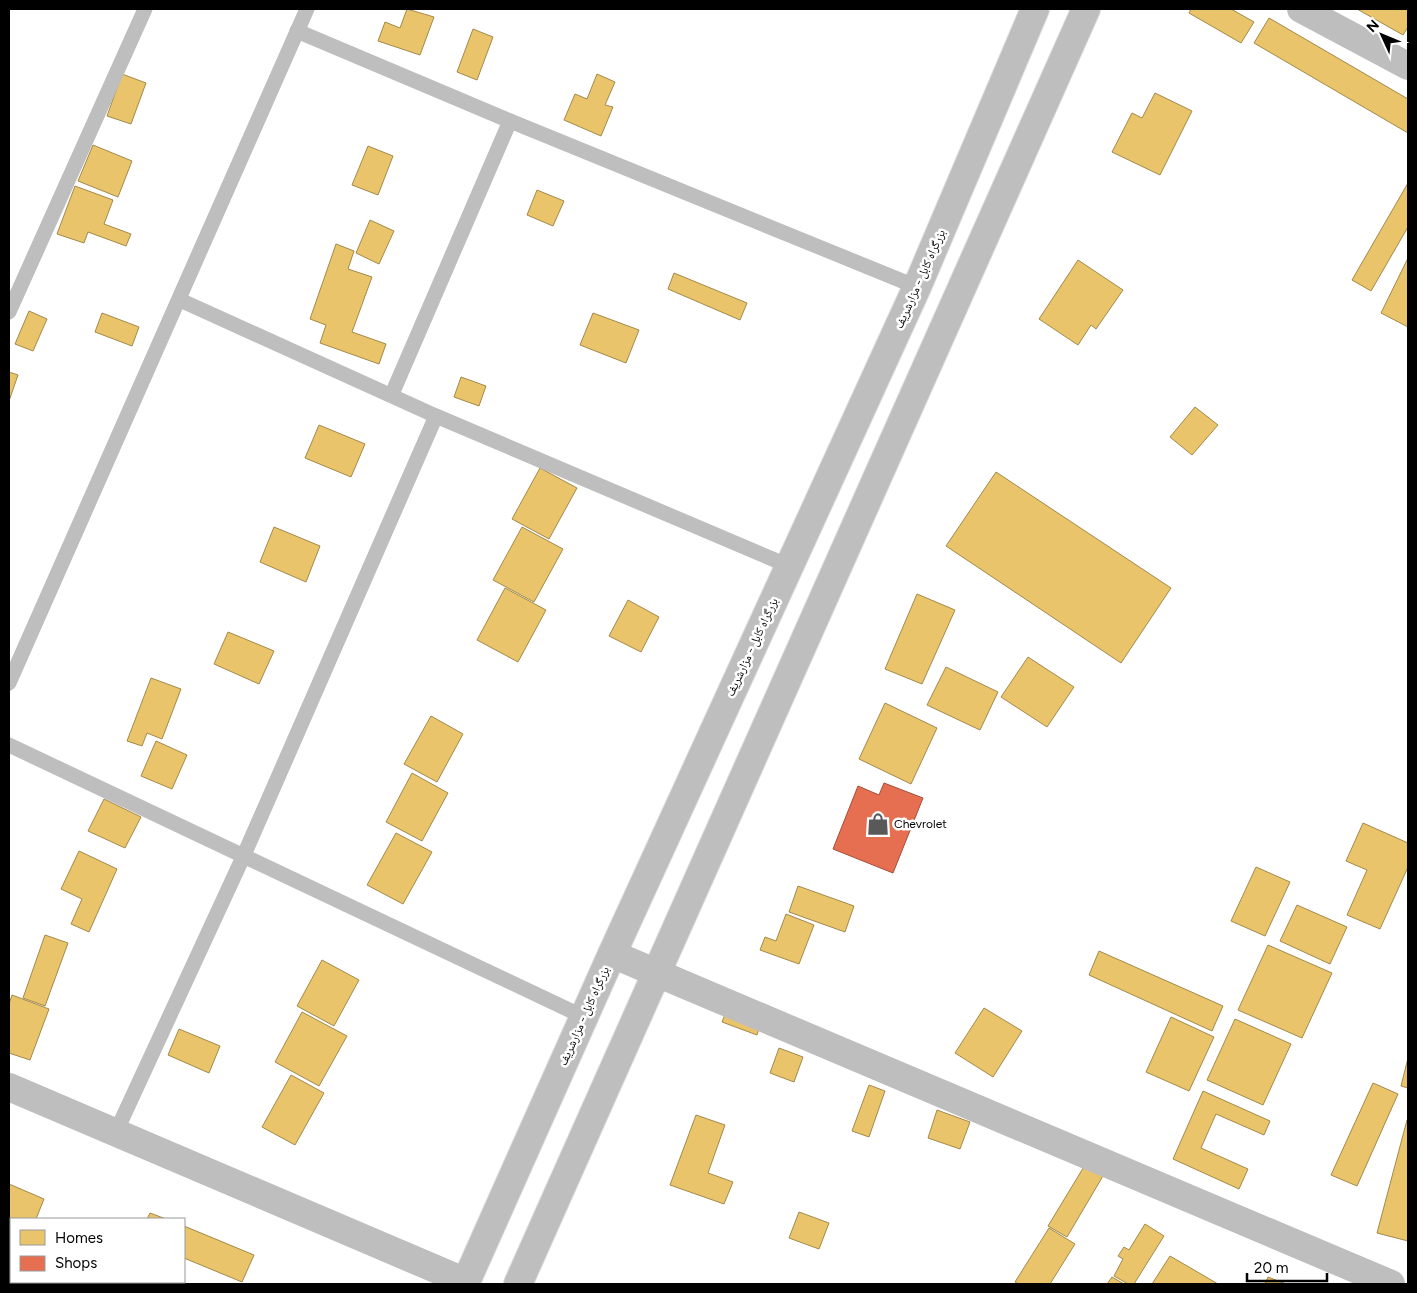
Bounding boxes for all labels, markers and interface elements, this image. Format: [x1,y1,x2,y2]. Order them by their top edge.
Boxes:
north arrow [1357,10,1407,60]
text: N [1363,17,1383,36]
street label: بزرگراه کابل - مزارشریف [892,227,949,331]
street label: بزرگراه کابل - مزارشریف [723,595,781,699]
shop icon: Chevrolet [865,811,891,837]
place label: Chevrolet [894,817,947,831]
street label: بزرگراه کابل - مزارشریف [556,964,613,1068]
legend [10,1218,185,1283]
text: Homes [55,1229,103,1247]
scale bar [1247,1250,1327,1282]
text: Shops [55,1254,97,1272]
text: 20 m [1254,1259,1288,1277]

